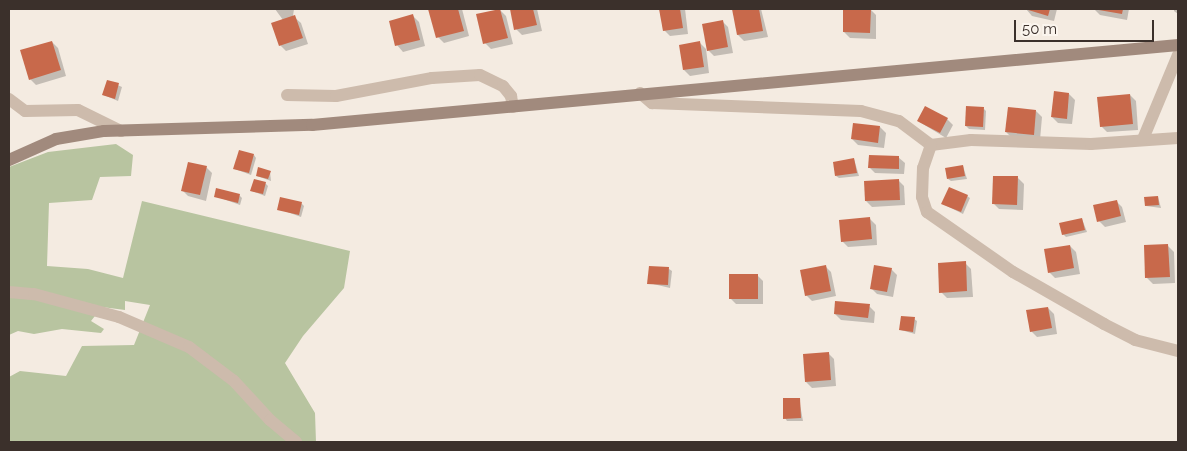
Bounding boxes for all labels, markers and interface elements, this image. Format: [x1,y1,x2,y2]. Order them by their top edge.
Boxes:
scale bar [1017,10,1157,42]
text: 50 m [1022,20,1057,38]

